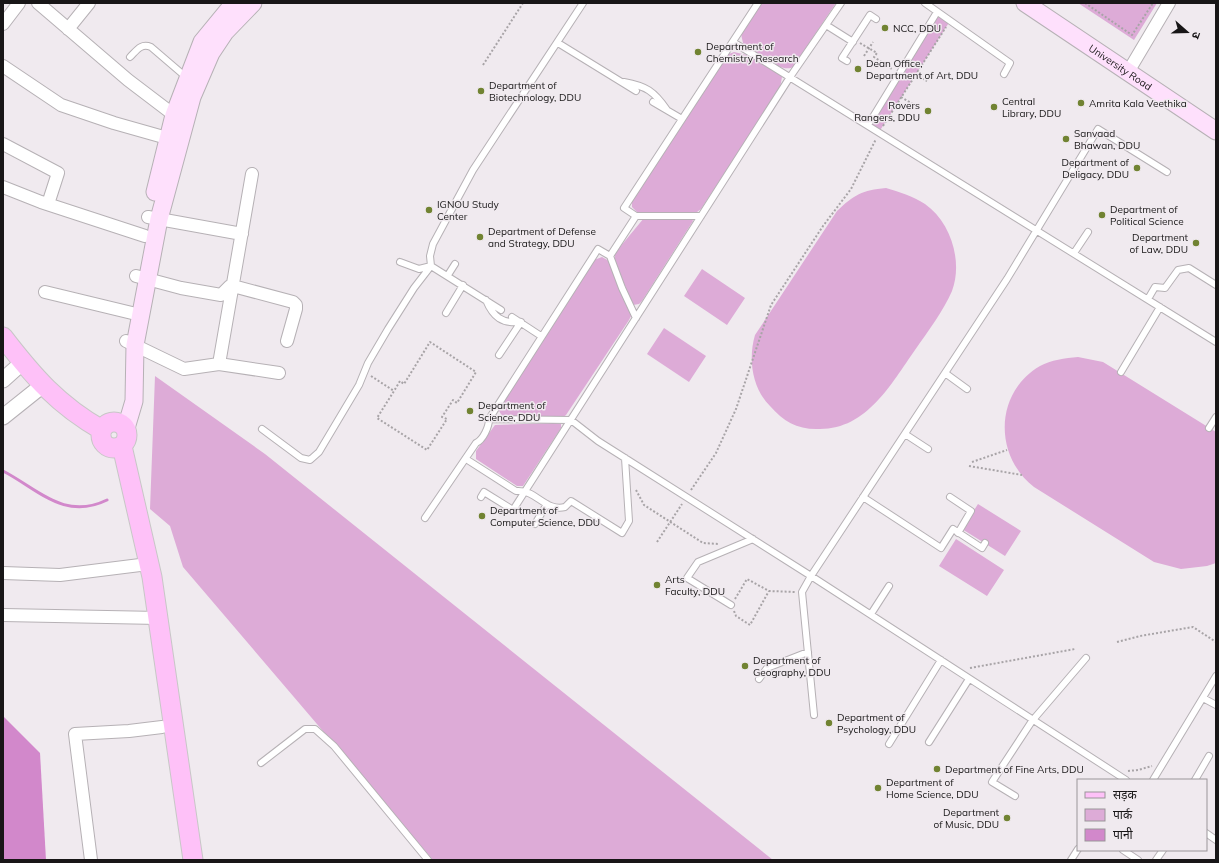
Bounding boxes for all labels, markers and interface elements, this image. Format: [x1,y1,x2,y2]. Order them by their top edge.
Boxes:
north arrow [1167,12,1207,52]
place label: NCC, DDU [893,22,941,35]
marker: NCC, DDU [880,23,890,33]
text: उ [1189,30,1204,41]
place label: Department of Chemistry Research [706,40,799,65]
street label: University Road [1086,42,1154,93]
marker: Department of Chemistry Research [693,47,703,57]
place label: Dean Office, Department of Art, DDU [866,57,978,82]
marker: Dean Office, Department of Art, DDU [853,64,863,74]
place label: Department of Biotechnology, DDU [489,79,581,104]
marker: Department of Biotechnology, DDU [476,86,486,96]
place label: Central Library, DDU [1002,95,1061,120]
place label: Amrita Kala Veethika [1089,97,1187,110]
marker: Amrita Kala Veethika [1076,98,1086,108]
place label: Rovers Rangers, DDU [854,99,920,124]
marker: Central Library, DDU [989,102,999,112]
marker: Rovers Rangers, DDU [923,106,933,116]
place label: Sanvaad Bhawan, DDU [1074,127,1140,152]
marker: Sanvaad Bhawan, DDU [1061,134,1071,144]
place label: Department of Deligacy, DDU [1061,156,1130,181]
marker: Department of Deligacy, DDU [1132,163,1142,173]
place label: IGNOU Study Center [437,198,499,223]
place label: Department of Political Science [1110,203,1184,228]
marker: IGNOU Study Center [424,205,434,215]
marker: Department of Political Science [1097,210,1107,220]
place label: Department of Defense and Strategy, DDU [488,225,596,250]
place label: Department of Law, DDU [1130,231,1188,256]
marker: Department of Defense and Strategy, DDU [475,232,485,242]
marker: Department of Law, DDU [1191,238,1201,248]
place label: Department of Science, DDU [478,399,546,424]
marker: Department of Science, DDU [465,406,475,416]
place label: Department of Computer Science, DDU [490,504,600,529]
marker: Department of Computer Science, DDU [477,511,487,521]
place label: Arts Faculty, DDU [665,573,725,598]
marker: Arts Faculty, DDU [652,580,662,590]
place label: Department of Geography, DDU [753,654,831,679]
marker: Department of Geography, DDU [740,661,750,671]
place label: Department of Psychology, DDU [837,711,916,736]
marker: Department of Psychology, DDU [824,718,834,728]
place label: Department of Fine Arts, DDU [945,763,1084,776]
marker: Department of Fine Arts, DDU [932,764,942,774]
place label: Department of Home Science, DDU [886,776,978,801]
legend [1077,779,1207,851]
marker: Department of Home Science, DDU [873,783,883,793]
text: सड़क [1113,787,1138,802]
place label: Department of Music, DDU [933,806,999,831]
text: पार्क [1113,807,1133,822]
marker: Department of Music, DDU [1002,813,1012,823]
text: पानी [1113,827,1134,842]

